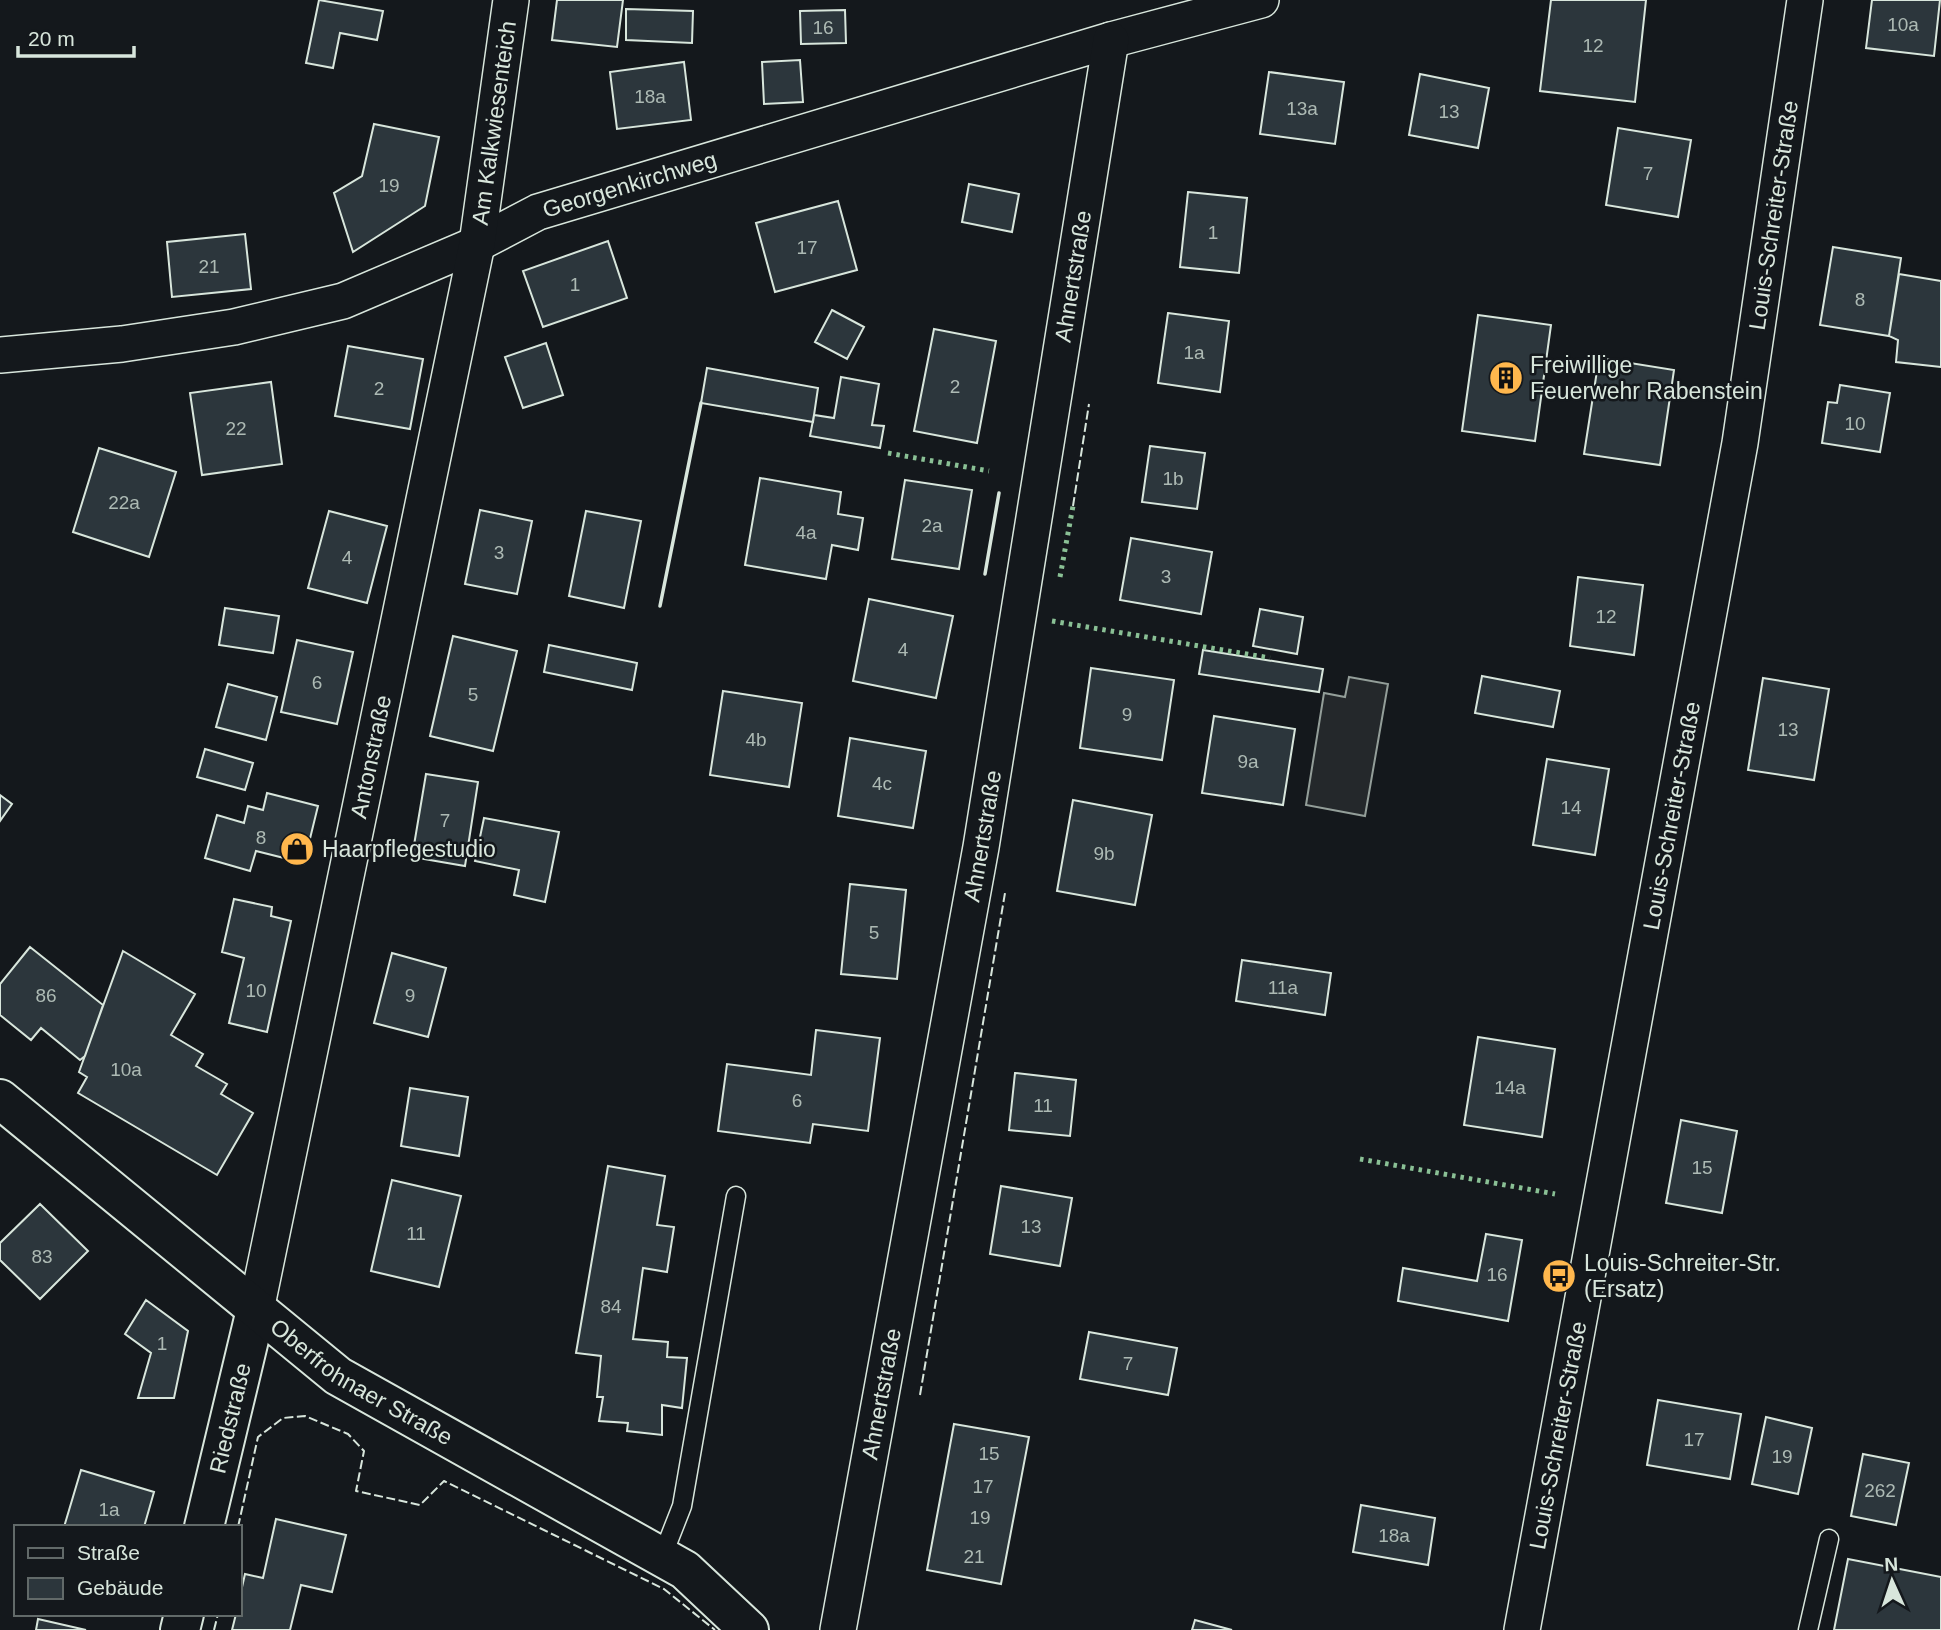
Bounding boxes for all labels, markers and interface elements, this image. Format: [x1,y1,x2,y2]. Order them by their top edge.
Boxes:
scale bar [18,14,133,58]
house number: 10a [1887,14,1919,35]
house number: 16 [812,17,834,38]
street label: Am Kalkwiesenteich [467,19,521,227]
text: 20 m [28,27,75,50]
house number: 12 [1582,35,1604,56]
house number: 18a [634,86,666,107]
house number: 13a [1286,98,1318,119]
street label: Louis-Schreiter-Straße [1744,99,1803,332]
house number: 13 [1438,101,1460,122]
street label: Georgenkirchweg [540,146,720,223]
house number: 7 [1643,163,1653,184]
house number: 19 [378,175,400,196]
street label: Ahnertstraße [1050,209,1096,344]
house number: 1 [1208,222,1218,243]
house number: 17 [796,237,818,258]
house number: 21 [198,256,220,277]
house number: 1 [570,274,580,295]
house number: 8 [1855,289,1865,310]
house number: 1a [1183,342,1205,363]
place label: Freiwillige Feuerwehr Rabenstein [1530,352,1763,404]
building icon: Freiwillige Feuerwehr Rabenstein [1487,359,1525,397]
house number: 2 [950,376,960,397]
house number: 2 [374,378,384,399]
house number: 10 [1844,413,1866,434]
house number: 22 [225,418,247,439]
house number: 1b [1162,468,1184,489]
house number: 22a [108,492,140,513]
house number: 2a [921,515,943,536]
house number: 4a [795,522,817,543]
house number: 3 [494,542,504,563]
house number: 4 [342,547,353,568]
house number: 3 [1161,566,1171,587]
house number: 12 [1595,606,1617,627]
house number: 4 [898,639,909,660]
house number: 6 [312,672,322,693]
house number: 5 [468,684,478,705]
street label: Antonstraße [345,693,396,821]
street label: Louis-Schreiter-Straße [1638,699,1705,932]
house number: 9 [1122,704,1132,725]
house number: 13 [1777,719,1799,740]
house number: 4b [745,729,767,750]
house number: 9a [1237,751,1259,772]
street label: Ahnertstraße [958,768,1006,904]
house number: 4c [872,773,892,794]
house number: 14 [1560,797,1582,818]
house number: 7 [440,810,450,831]
house number: 8 [256,827,266,848]
shop icon: Haarpflegestudio [278,830,316,868]
place label: Haarpflegestudio [322,836,496,862]
house number: 9b [1093,843,1115,864]
house number: 5 [869,922,879,943]
house number: 11a [1268,977,1299,998]
house number: 10 [245,980,267,1001]
house number: 86 [35,985,57,1006]
house number: 9 [405,985,415,1006]
house number: 10a [110,1059,142,1080]
house number: 14a [1494,1077,1526,1098]
house number: 6 [792,1090,802,1111]
house number: 11 [1033,1095,1053,1116]
house number: 15 [1691,1157,1713,1178]
house number: 13 [1020,1216,1042,1237]
house number: 11 [406,1223,426,1244]
house number: 83 [31,1246,53,1267]
place label: Louis-Schreiter-Str. (Ersatz) [1584,1250,1781,1302]
bus stop icon: Louis-Schreiter-Str. (Ersatz) [1540,1257,1578,1295]
house number: 16 [1486,1264,1508,1285]
house number: 84 [600,1296,622,1317]
street label: Oberfrohnaer Straße [265,1313,457,1450]
street label: Louis-Schreiter-Straße [1524,1319,1591,1551]
street label: Ahnertstraße [856,1326,906,1462]
house number: 1 [157,1333,167,1354]
house number: 7 [1123,1353,1133,1374]
street label: Riedstraße [204,1360,256,1476]
house number: 17 [1683,1429,1705,1450]
house number: 15 [978,1443,1000,1464]
house number: 19 [1771,1446,1793,1467]
house number: 17 [972,1476,994,1497]
house number: 262 [1864,1480,1896,1501]
house number: 1a [98,1499,120,1520]
house number: 19 [969,1507,991,1528]
legend [14,1525,242,1616]
house number: 18a [1378,1525,1410,1546]
text: Straße [77,1541,140,1564]
house number: 21 [963,1546,985,1567]
north arrow [1857,1546,1927,1616]
text: N [1884,1554,1899,1575]
text: Gebäude [77,1576,163,1599]

